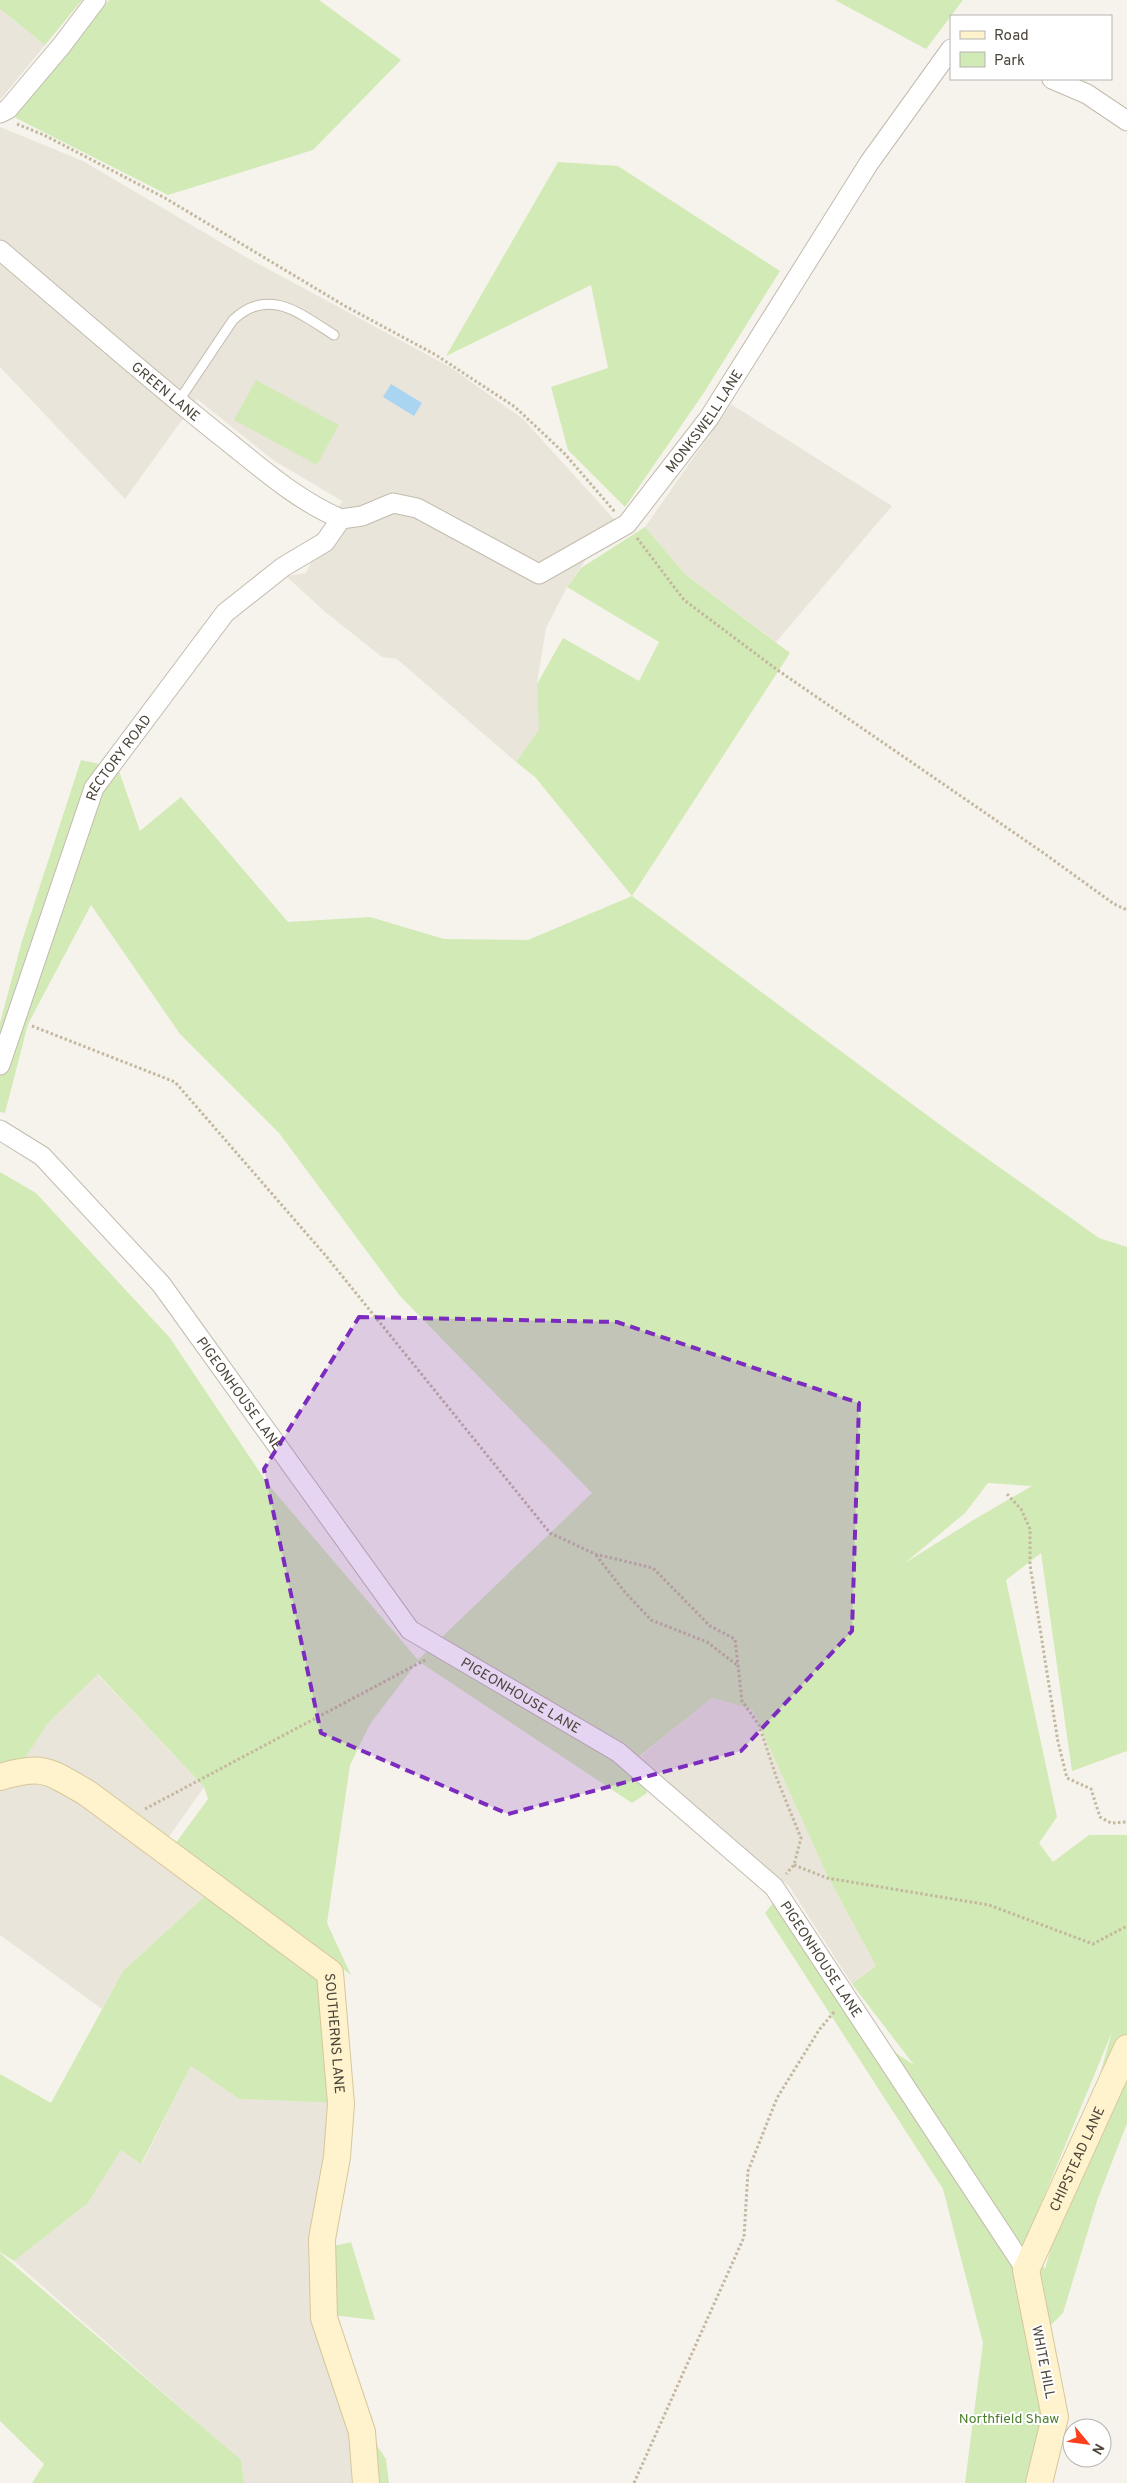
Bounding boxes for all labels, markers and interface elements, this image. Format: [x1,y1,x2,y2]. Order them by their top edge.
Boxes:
legend [950,15,1112,80]
text: Road [994,27,1029,46]
text: Park [994,52,1025,71]
street label: GREEN LANE [127,359,203,426]
street label: MONKSWELL LANE [663,367,747,477]
street label: RECTORY ROAD [83,712,156,803]
street label: PIGEONHOUSE LANE [192,1334,285,1454]
street label: PIGEONHOUSE LANE [457,1655,583,1738]
street label: PIGEONHOUSE LANE [776,1898,865,2021]
street label: SOUTHERNS LANE [320,1973,347,2094]
street label: CHIPSTEAD LANE [1047,2104,1109,2215]
street label: WHITE HILL [1027,2324,1058,2401]
park label: Northfield Shaw [959,2411,1059,2428]
north arrow [1062,2418,1112,2468]
text: N [1087,2440,1107,2457]

